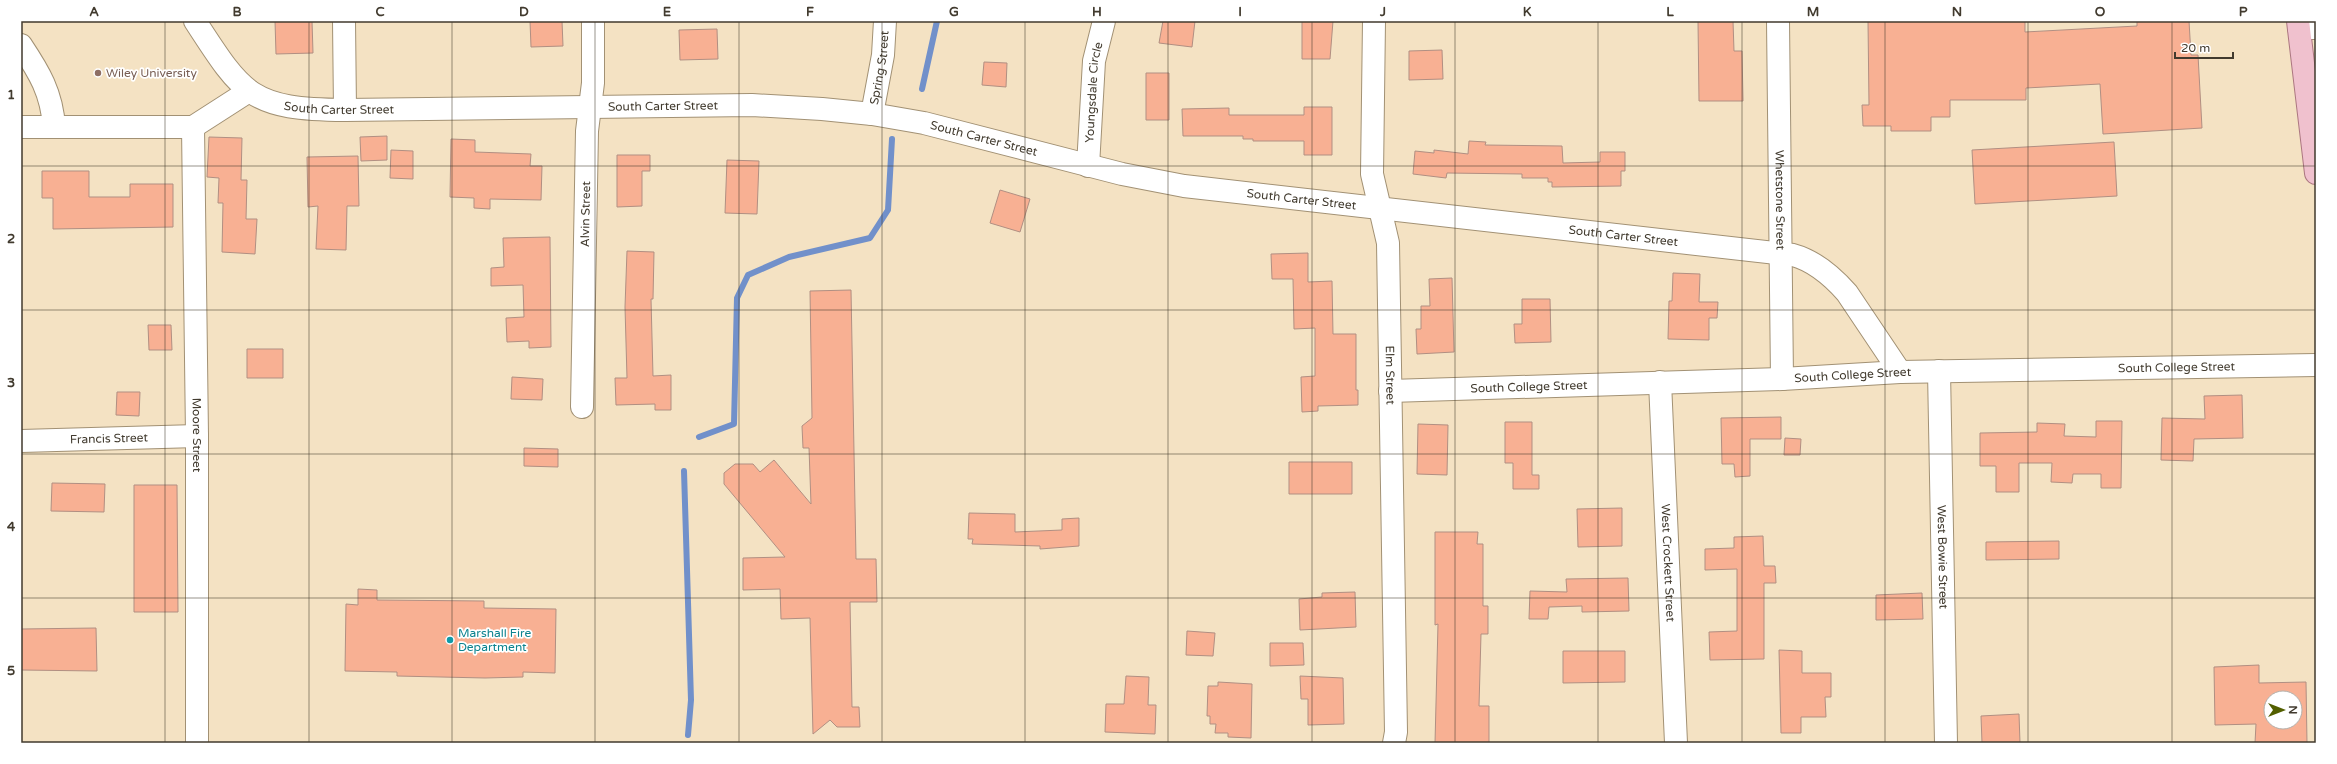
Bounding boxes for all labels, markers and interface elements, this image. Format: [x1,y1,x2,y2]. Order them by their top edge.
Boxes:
text: A [89,4,99,20]
text: B [232,4,242,20]
text: C [375,4,385,20]
text: D [519,4,529,20]
text: E [663,4,671,20]
text: F [806,4,814,20]
text: G [949,4,959,20]
text: H [1092,4,1102,20]
text: I [1238,4,1242,20]
text: J [1379,4,1386,20]
text: K [1523,4,1532,20]
text: L [1666,4,1674,20]
text: M [1807,4,1819,20]
text: N [1952,4,1962,20]
text: O [2095,4,2106,20]
text: P [2239,4,2248,20]
street label: Spring Street [867,30,891,106]
scale bar [2175,34,2233,60]
street label: Youngsdale Circle [1082,40,1106,143]
text: 20 m [2181,41,2210,55]
place label: Wiley University [106,66,197,80]
marker: Wiley University [93,68,103,78]
text: 1 [7,87,15,103]
street label: South Carter Street [608,98,718,114]
street label: South Carter Street [283,99,395,117]
street label: South Carter Street [929,118,1039,159]
street label: Whetstone Street [1772,150,1788,250]
street label: Alvin Street [578,180,593,247]
street label: South Carter Street [1246,186,1357,213]
street label: South Carter Street [1568,223,1679,249]
text: 2 [7,231,15,247]
street label: Elm Street [1383,345,1398,405]
street label: South College Street [2118,359,2236,375]
street label: South College Street [1794,365,1912,385]
text: 3 [7,375,15,391]
street label: South College Street [1470,378,1588,396]
street label: Moore Street [190,398,204,473]
street label: Francis Street [70,430,149,447]
street label: West Crockett Street [1658,504,1678,623]
street label: West Bowie Street [1935,505,1950,610]
text: 4 [7,519,16,535]
place label: Marshall Fire Department [458,626,531,654]
marker: Marshall Fire Department [445,635,455,645]
text: 5 [7,663,15,679]
north arrow [2263,690,2303,730]
text: N [2286,706,2299,714]

